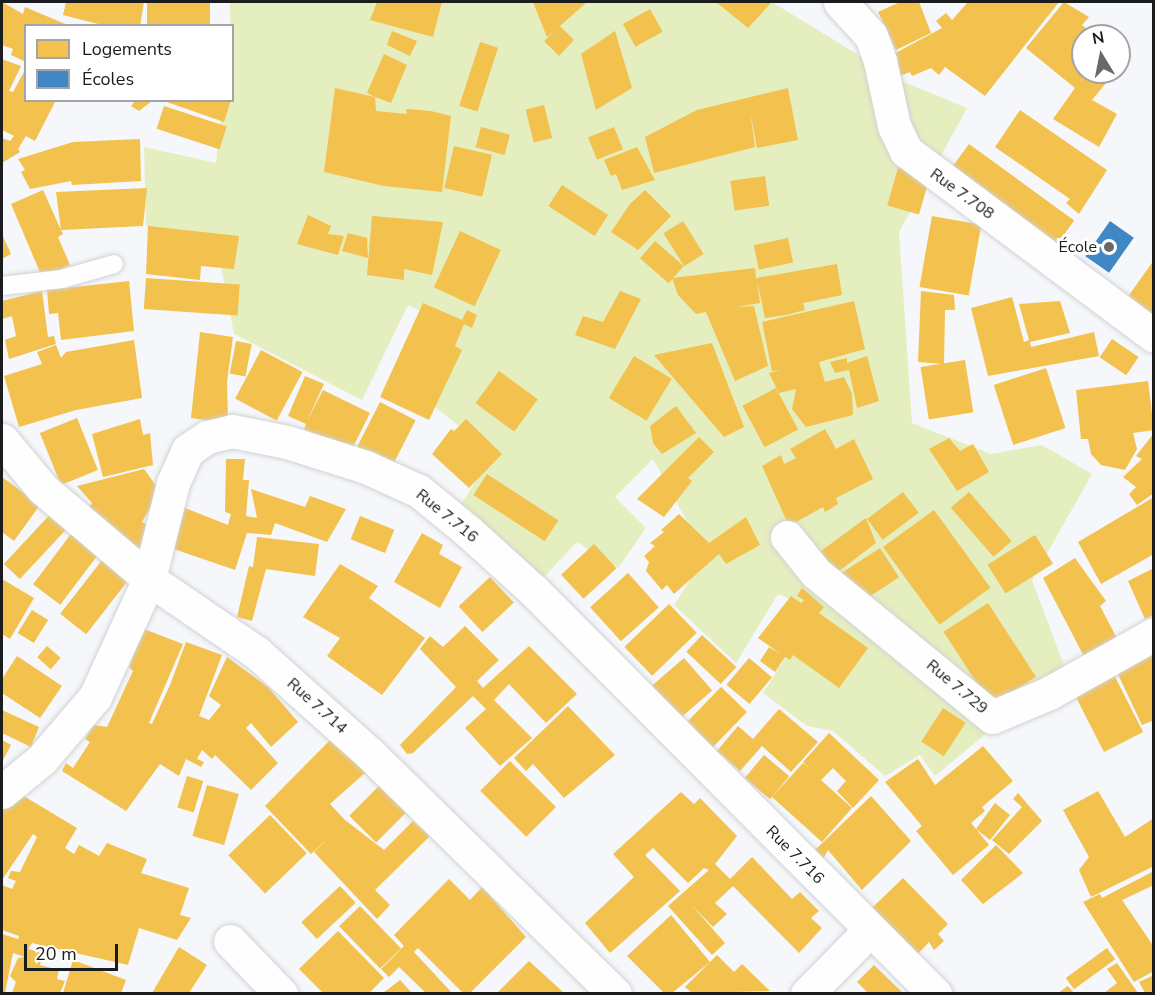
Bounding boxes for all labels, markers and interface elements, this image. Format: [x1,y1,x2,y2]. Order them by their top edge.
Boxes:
legend [24,24,234,102]
north arrow [1071,24,1131,84]
text: N [1090,26,1106,50]
text: Logements [82,37,172,61]
text: Écoles [82,67,134,91]
street label: Rue 7.708 [926,164,998,224]
place label: École [1058,237,1097,257]
marker: École [1102,240,1116,254]
street label: Rue 7.716 [412,485,482,547]
street label: Rue 7.729 [922,656,992,718]
street label: Rue 7.714 [283,674,351,738]
street label: Rue 7.716 [762,822,828,888]
scale bar [27,932,122,970]
text: 20 m [35,942,77,966]

